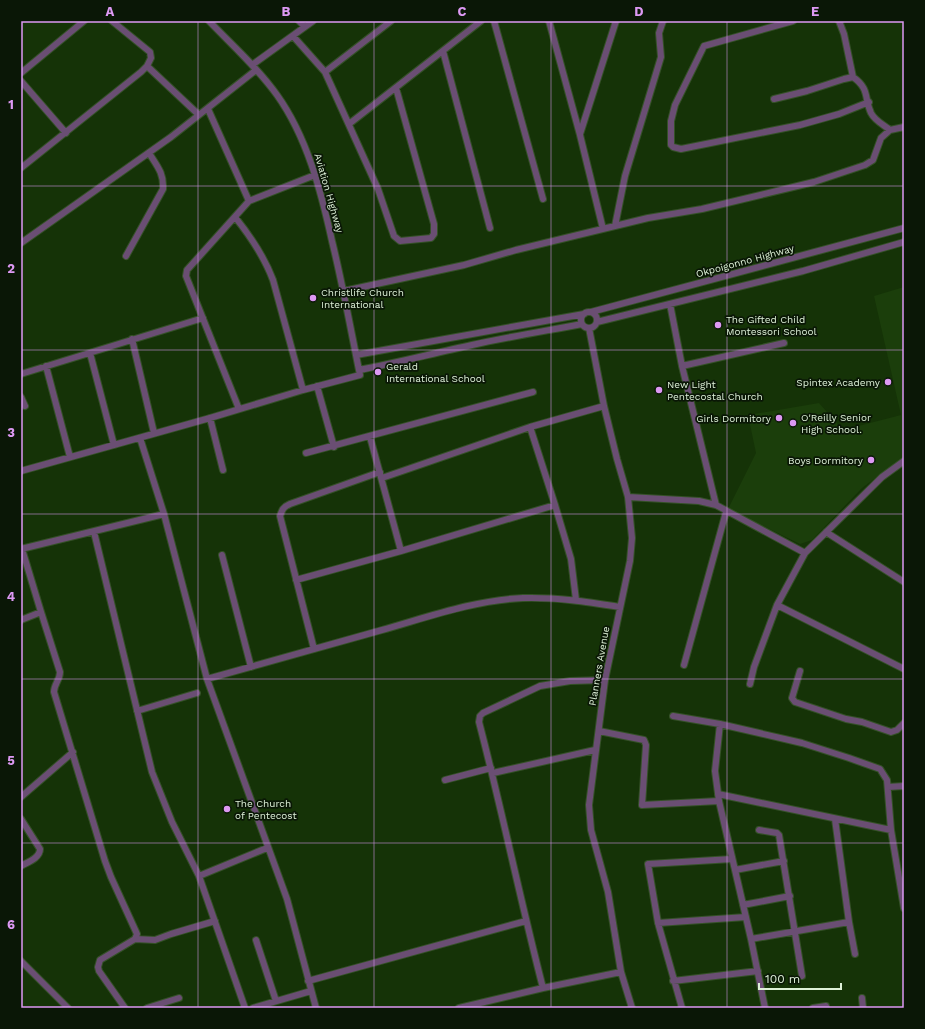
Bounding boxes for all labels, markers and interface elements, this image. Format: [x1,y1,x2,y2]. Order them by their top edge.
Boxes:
text: A [106,4,115,19]
text: B [282,4,291,19]
text: C [458,4,467,19]
text: D [634,4,644,19]
text: E [811,4,819,19]
text: 1 [8,97,14,112]
street label: Aviation Highway [312,152,346,235]
street label: Okpoigonno Highway [695,242,796,279]
text: 2 [7,261,15,276]
place label: Christlife Church International [321,287,404,310]
marker: Christlife Church International [308,293,318,303]
place label: The Gifted Child Montessori School [726,314,817,337]
marker: The Gifted Child Montessori School [713,320,723,330]
place label: Gerald International School [386,361,485,384]
marker: Gerald International School [373,367,383,377]
place label: Spintex Academy [796,377,881,388]
marker: Spintex Academy [883,377,893,387]
place label: New Light Pentecostal Church [667,379,763,402]
marker: New Light Pentecostal Church [654,385,664,395]
place label: O'Reilly Senior High School. [801,412,871,435]
place label: Girls Dormitory [696,413,772,424]
marker: Girls Dormitory [774,413,784,423]
marker: O'Reilly Senior High School. [788,418,798,428]
text: 3 [7,425,15,440]
place label: Boys Dormitory [788,455,864,466]
marker: Boys Dormitory [866,455,876,465]
text: 4 [7,589,16,604]
street label: Planners Avenue [587,625,611,707]
text: 5 [7,753,15,768]
place label: The Church of Pentecost [235,798,298,821]
marker: The Church of Pentecost [222,804,232,814]
text: 6 [7,917,15,932]
scale bar [759,965,841,991]
text: 100 m [765,972,800,986]

